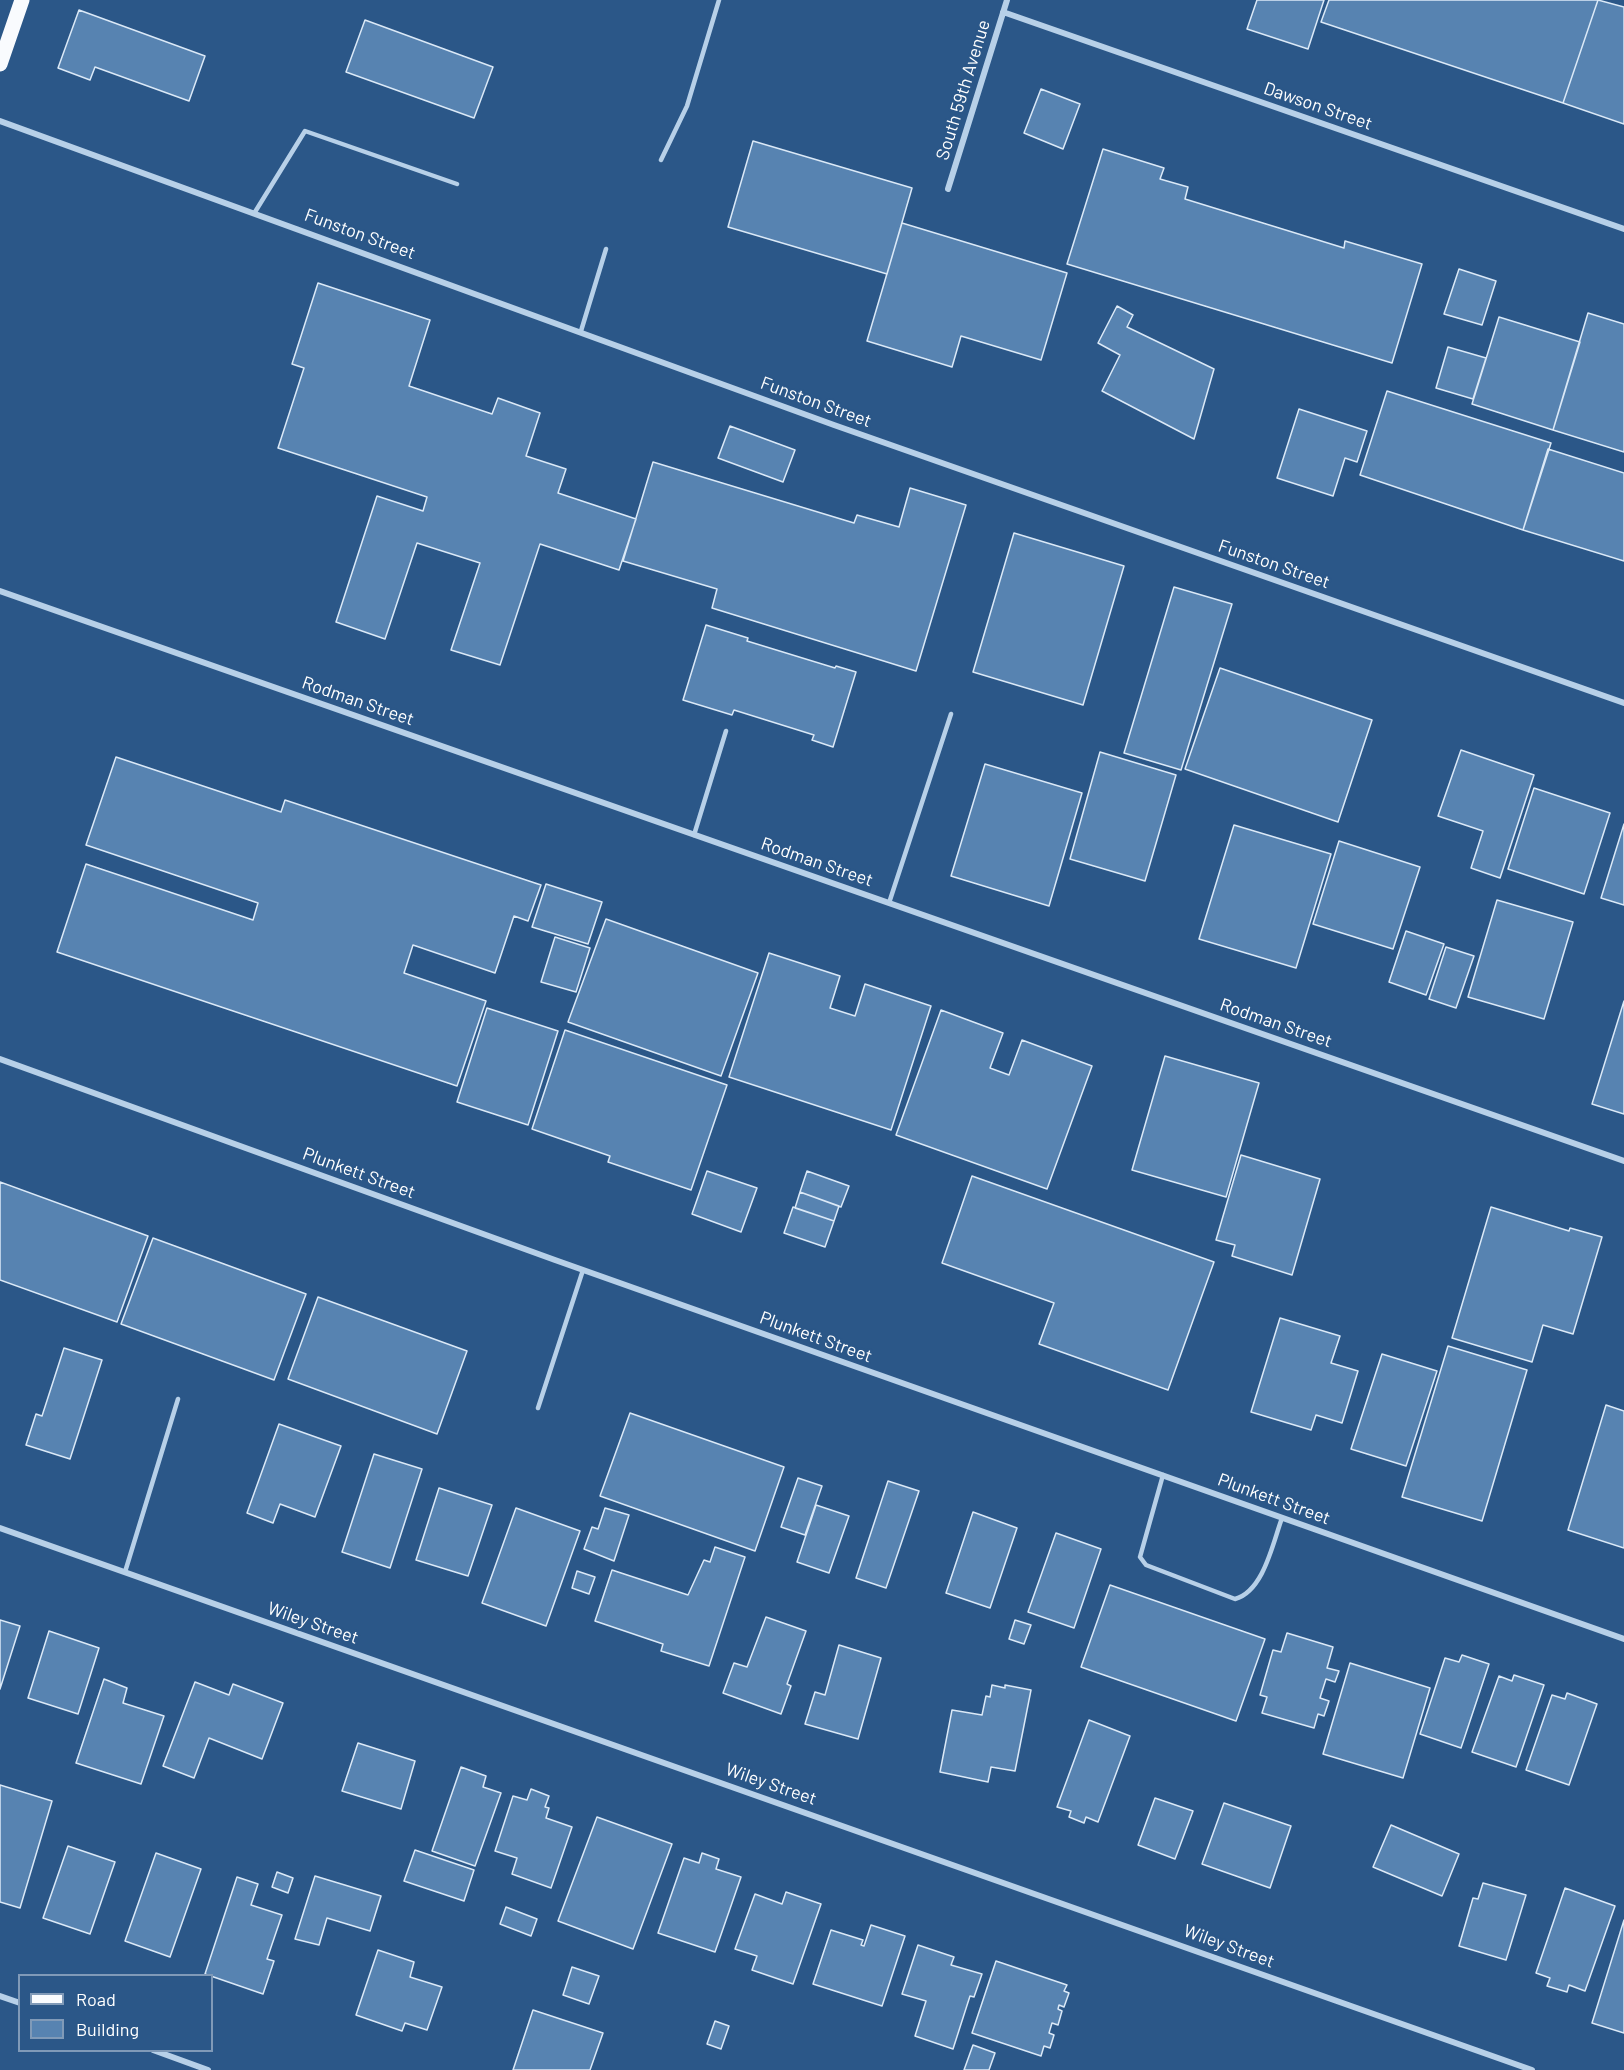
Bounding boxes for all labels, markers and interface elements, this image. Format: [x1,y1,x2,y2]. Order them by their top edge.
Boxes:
street label: South 59th Avenue [931,17,995,163]
street label: Dawson Street [1261,77,1375,135]
street label: Funston Street [302,204,418,264]
street label: Funston Street [758,372,874,432]
street label: Funston Street [1215,535,1333,593]
street label: Rodman Street [299,672,417,730]
street label: Rodman Street [758,833,876,891]
street label: Rodman Street [1217,994,1335,1052]
street label: Plunkett Street [300,1143,418,1203]
street label: Plunkett Street [757,1307,875,1367]
street label: Plunkett Street [1215,1469,1333,1529]
street label: Wiley Street [265,1597,361,1649]
street label: Wiley Street [723,1758,819,1810]
street label: Wiley Street [1181,1920,1277,1972]
legend [18,1974,213,2052]
text: Road [76,1988,116,2010]
text: Building [76,2018,139,2040]

